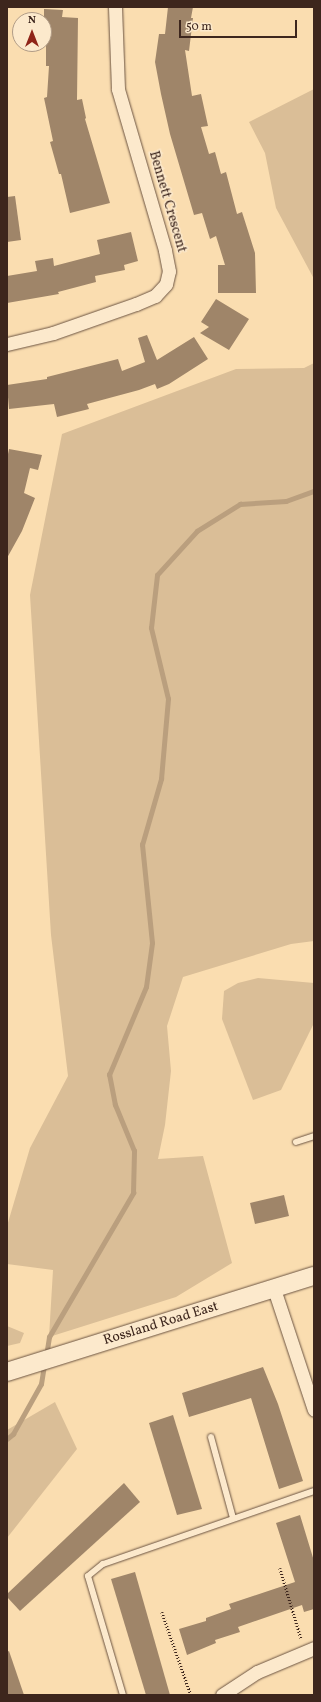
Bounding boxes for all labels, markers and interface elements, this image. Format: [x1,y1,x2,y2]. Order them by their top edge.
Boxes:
north arrow [12,12,52,52]
scale bar [181,12,299,38]
text: N [28,13,36,28]
text: 50 m [186,19,212,35]
street label: Bennett Crescent [144,149,190,255]
street label: Rossland Road East [101,1298,221,1350]

